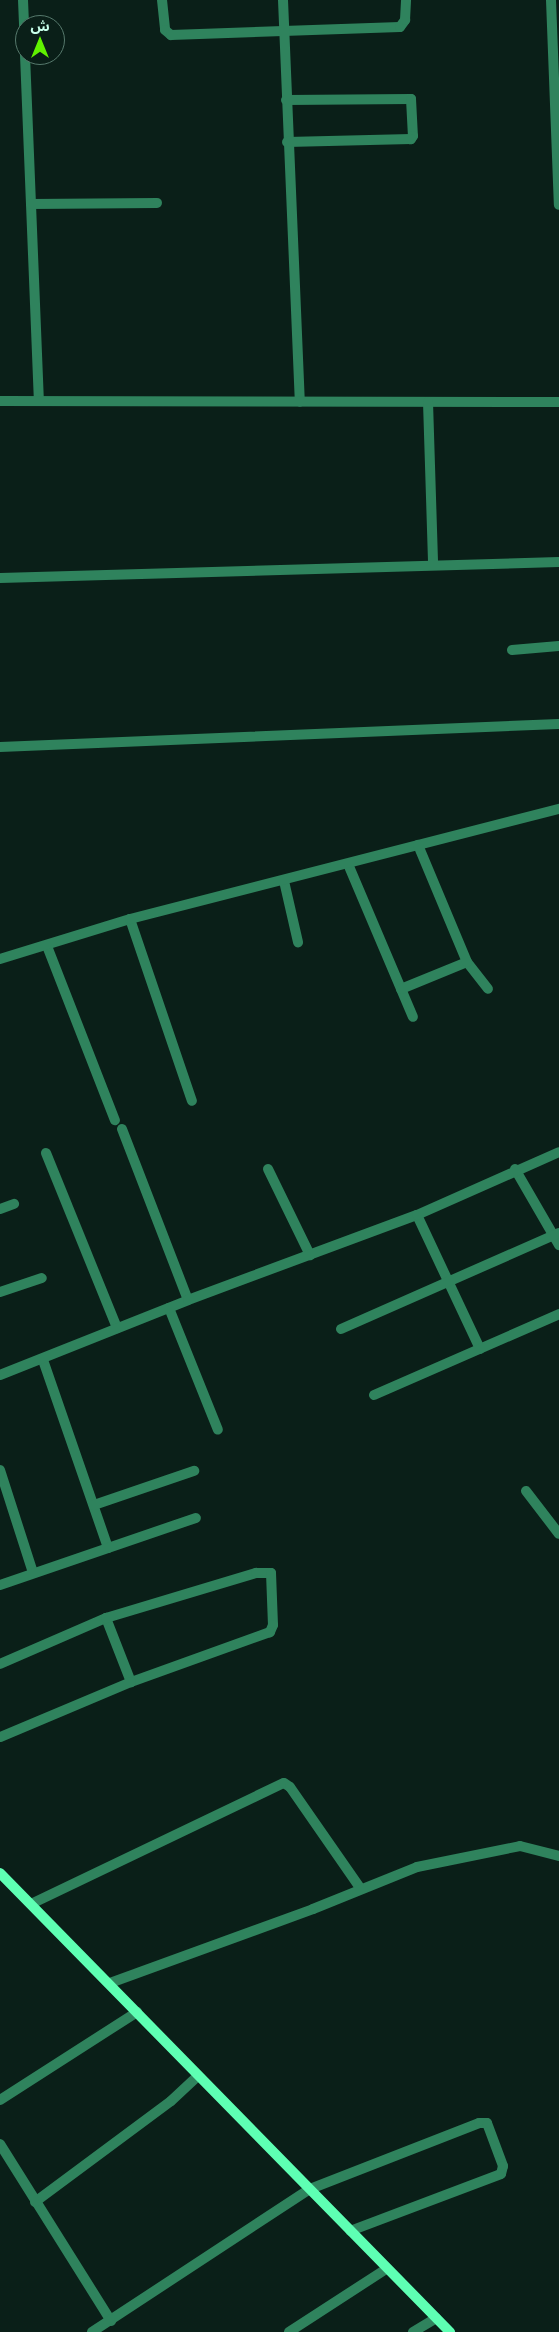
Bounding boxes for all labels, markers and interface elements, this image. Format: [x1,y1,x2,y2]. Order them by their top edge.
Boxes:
north arrow [15,15,65,65]
text: ش [30,17,50,35]

